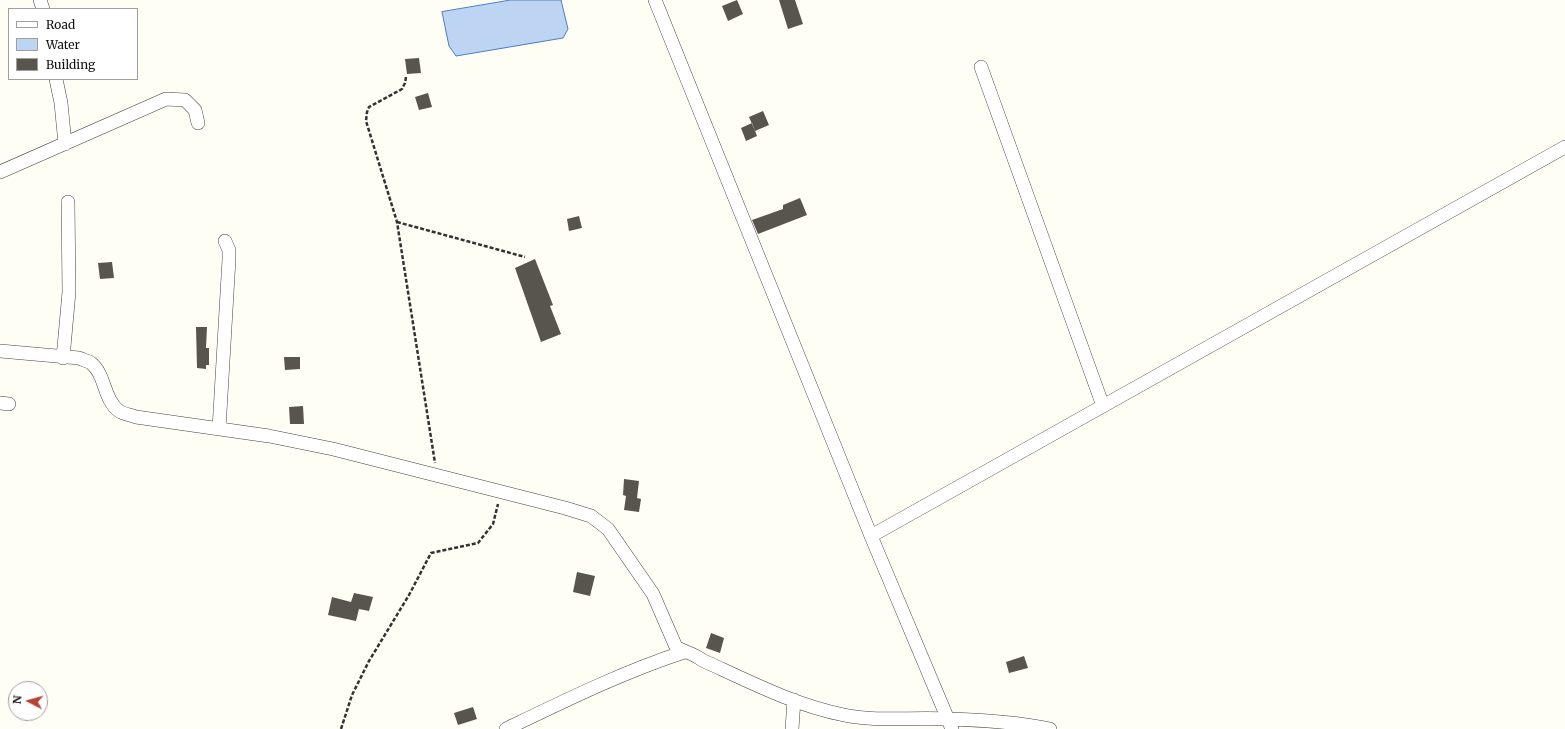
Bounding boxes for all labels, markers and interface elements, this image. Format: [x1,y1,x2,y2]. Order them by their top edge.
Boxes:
legend [8,8,138,80]
text: Road [46,17,75,32]
text: Water [46,37,80,52]
text: Building [46,57,95,72]
north arrow [8,681,48,721]
text: N [10,695,24,705]

